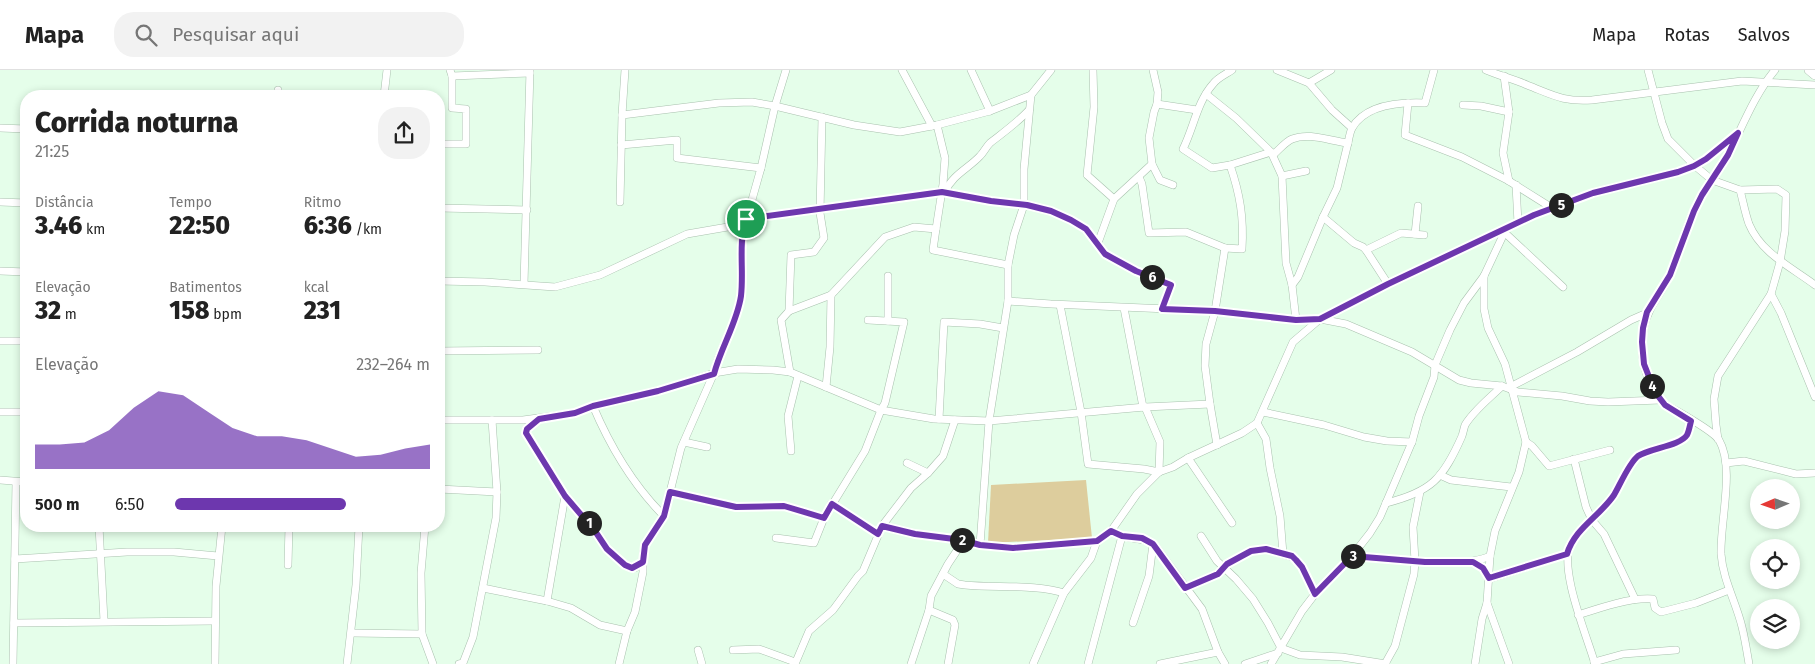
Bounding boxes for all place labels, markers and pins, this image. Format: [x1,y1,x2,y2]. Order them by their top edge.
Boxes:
pin: 5 [1548,192,1574,218]
pin [725,198,767,240]
pin: 6 [1140,264,1164,290]
pin: 4 [1640,374,1664,398]
pin: 1 [576,510,602,536]
pin: 2 [950,528,974,552]
pin: 3 [1340,544,1366,568]

